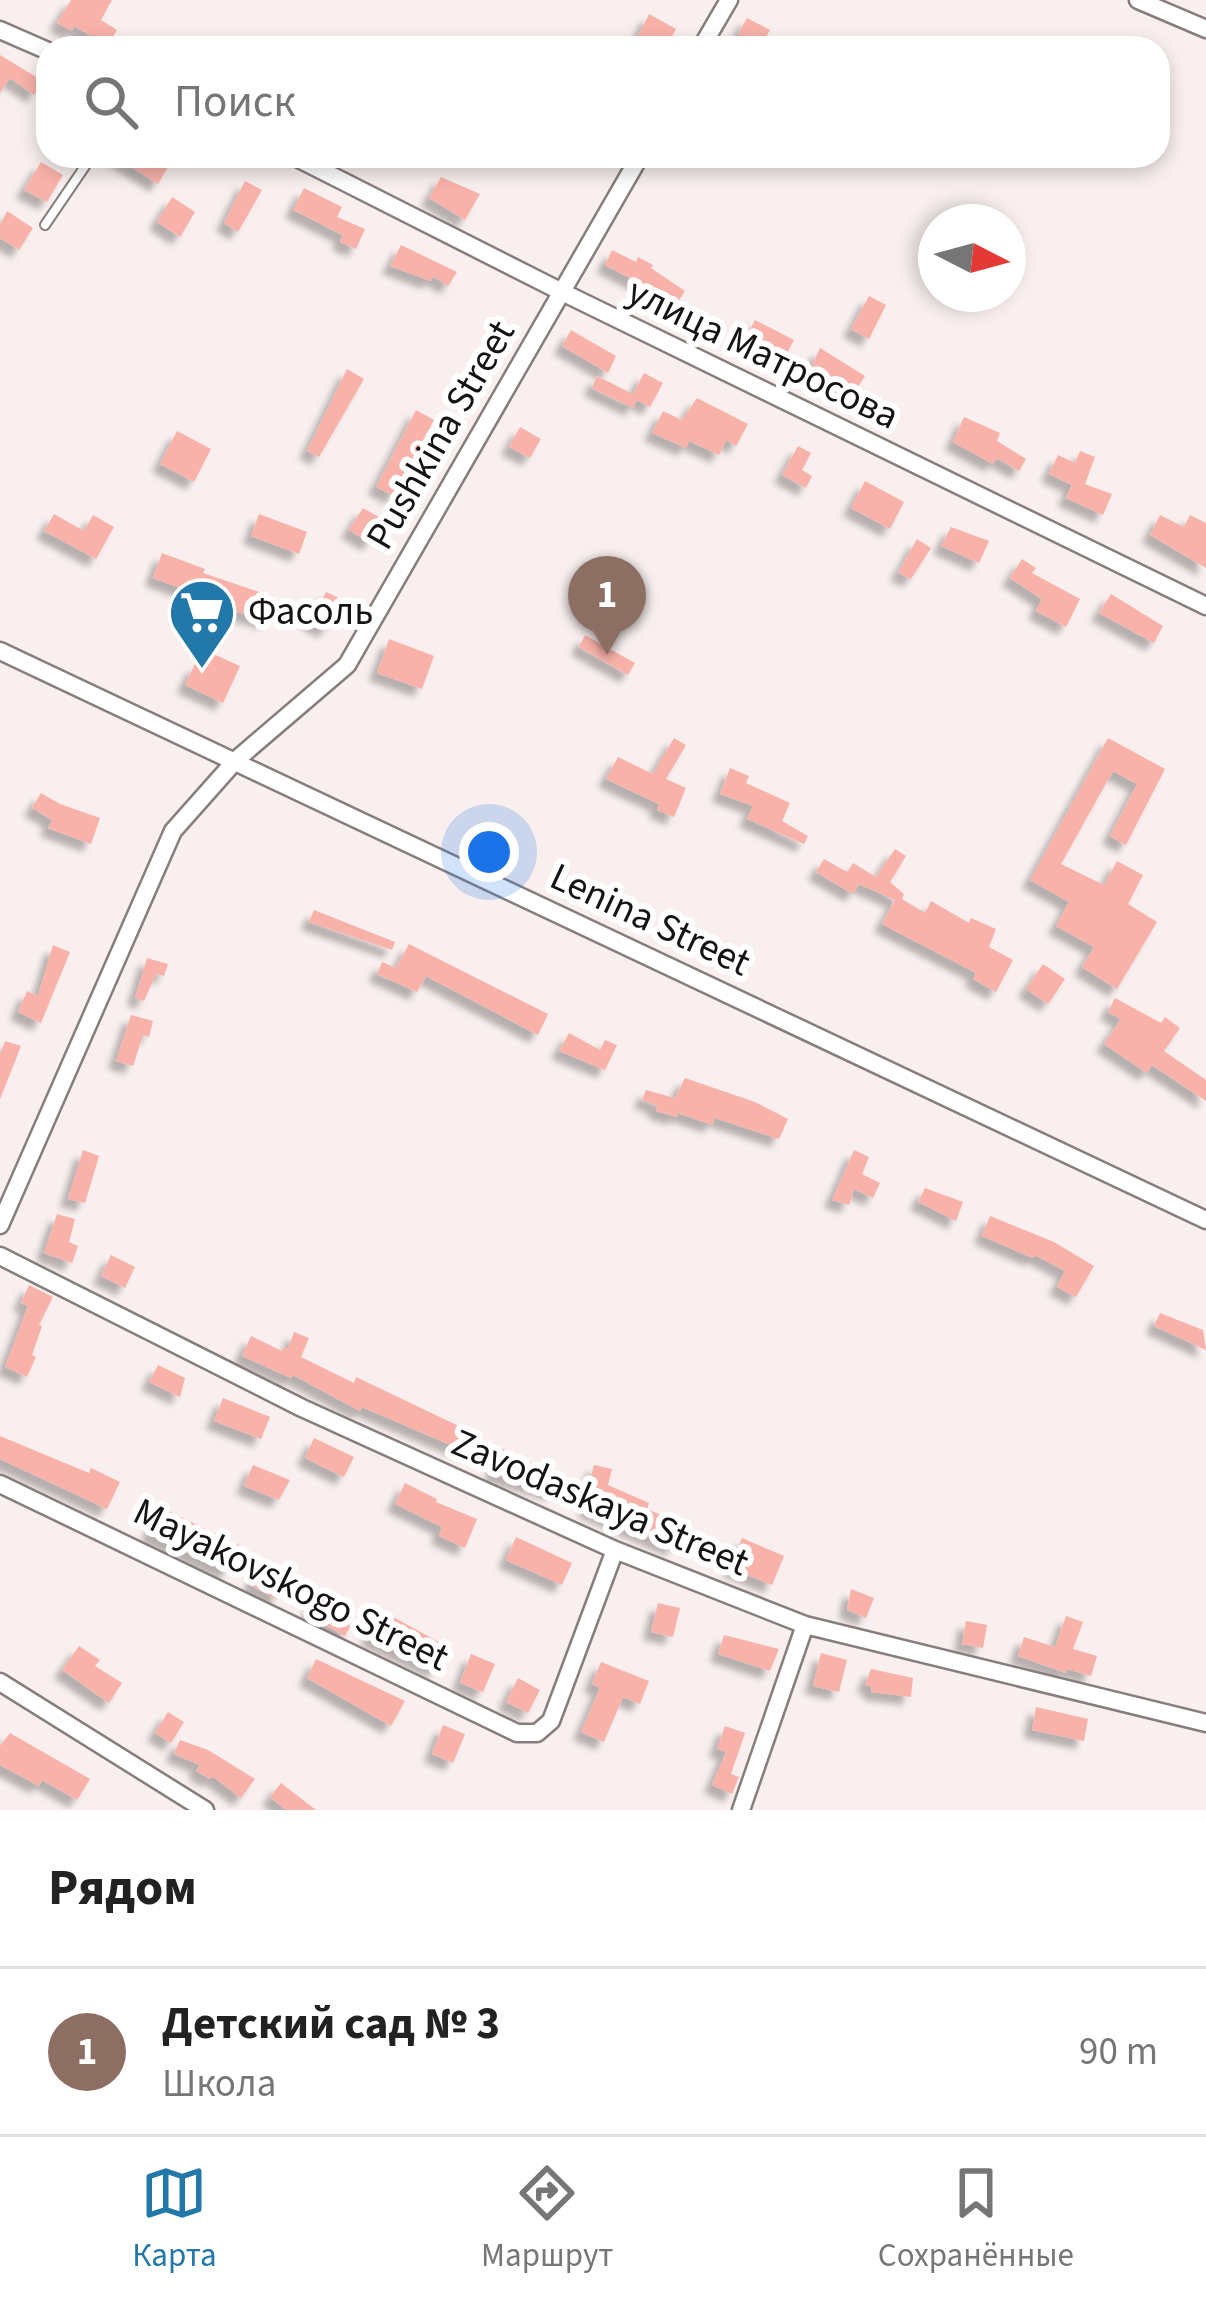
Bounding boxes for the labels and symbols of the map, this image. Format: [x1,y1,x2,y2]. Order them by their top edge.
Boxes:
north arrow [918,204,1026,312]
street label: улица Матросова [618,264,908,444]
street label: Pushkina Street [353,310,529,560]
pin: 1 [568,556,646,655]
supermarket icon: Фасоль [167,577,237,671]
place label: Фасоль [248,584,373,640]
your location [459,822,519,882]
street label: Lenina Street [541,849,759,991]
street label: Zavodaskaya Street [443,1415,757,1591]
street label: Mayakovskogo Street [124,1484,458,1686]

